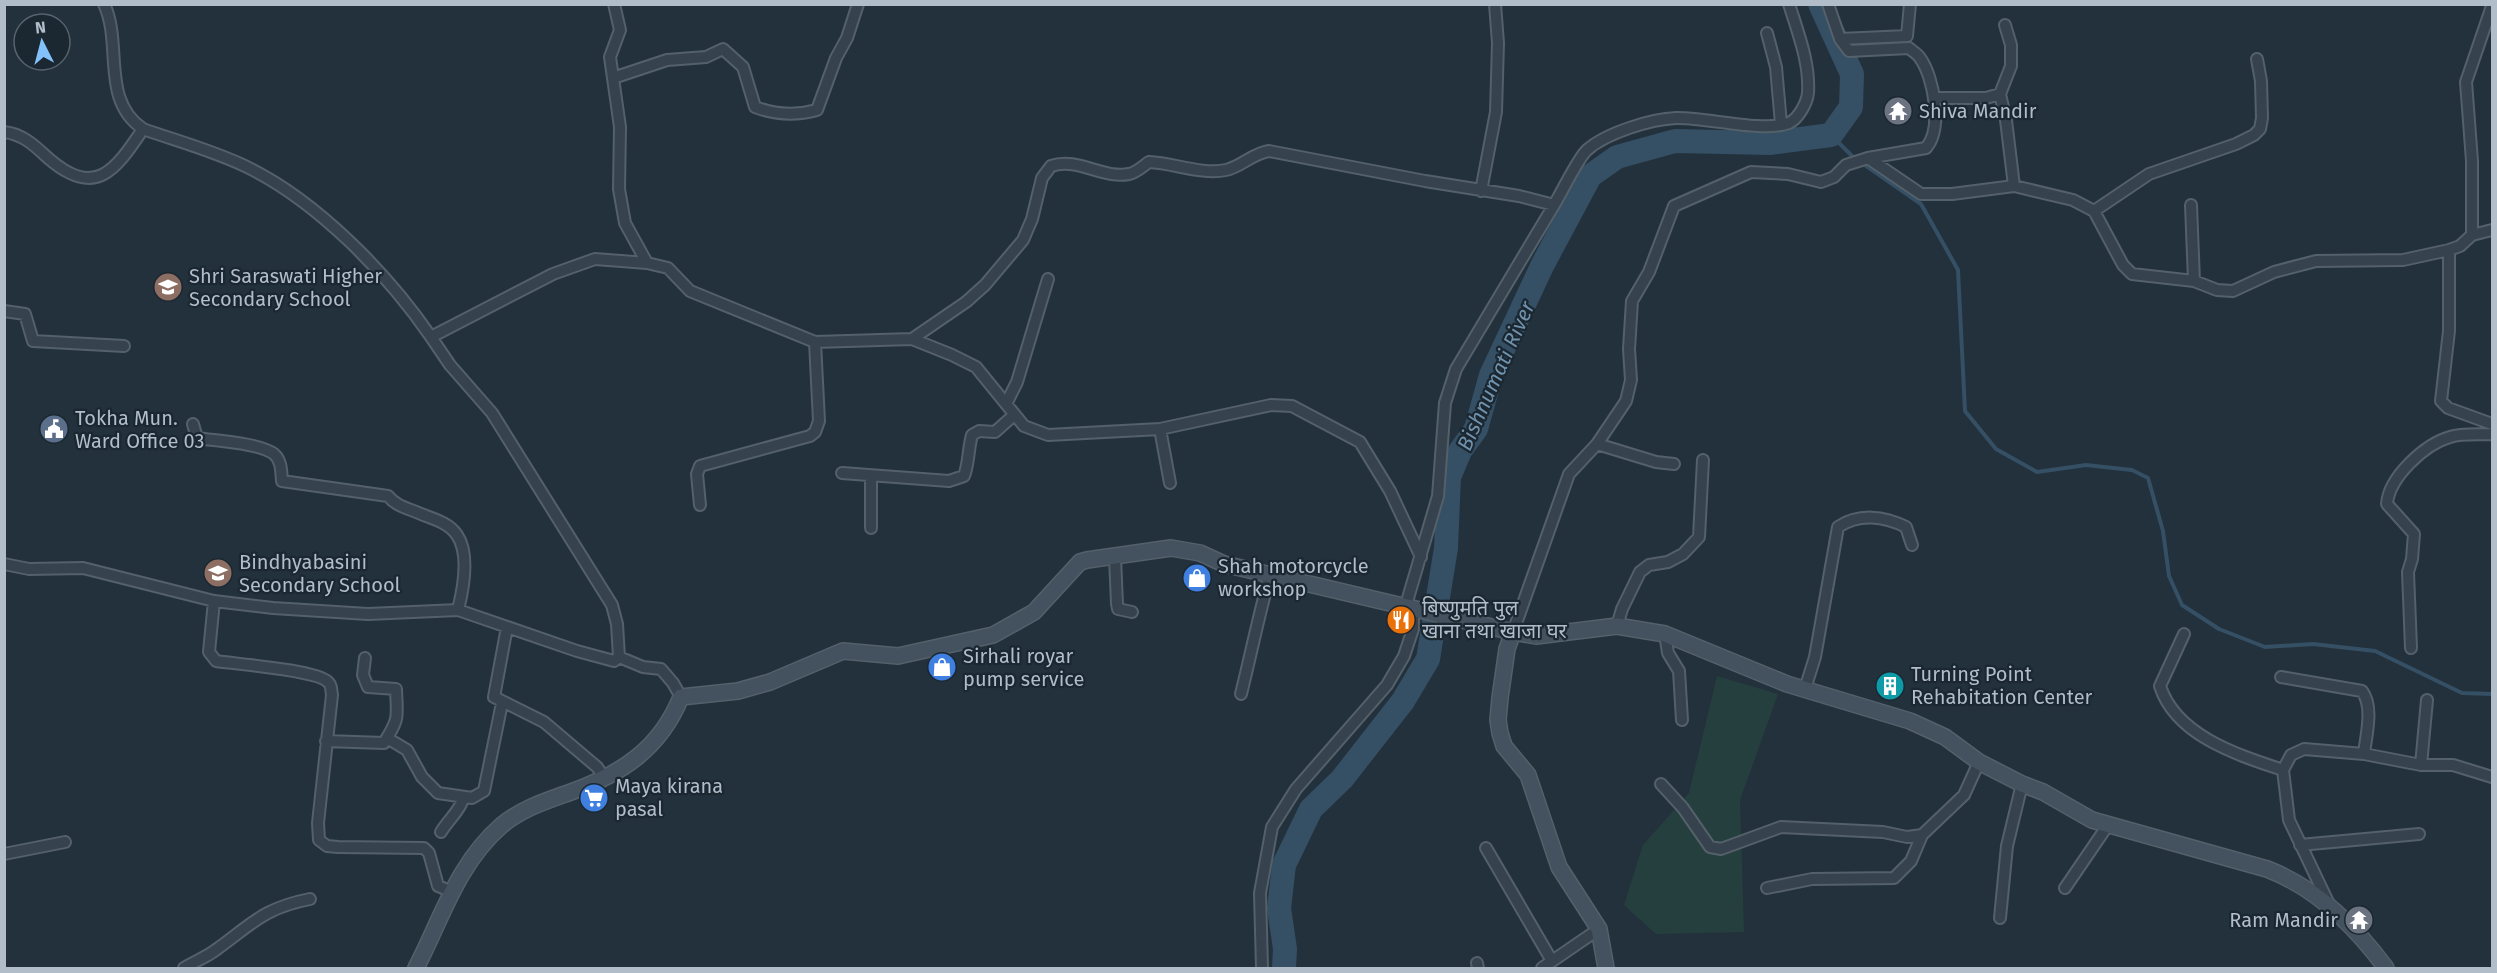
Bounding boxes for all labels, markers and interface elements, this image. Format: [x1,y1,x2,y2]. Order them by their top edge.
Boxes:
north arrow [12,12,72,72]
text: N [34,18,47,38]
temple icon: Shiva Mandir [1882,95,1914,127]
place label: Shiva Mandir [1919,99,2037,123]
place label: Shri Saraswati Higher Secondary School [189,264,382,311]
school or university icon: Shri Saraswati Higher Secondary School [152,271,184,303]
water label: Bishnumati River [1451,296,1541,455]
place label: Tokha Mun. Ward Office 03 [75,406,205,453]
public building icon: Tokha Mun. Ward Office 03 [38,413,70,445]
place label: Bindhyabasini Secondary School [239,550,401,597]
place label: Shah motorcycle workshop [1218,554,1369,601]
school or university icon: Bindhyabasini Secondary School [202,557,234,589]
shop icon: Shah motorcycle workshop [1181,562,1213,594]
place label: बिष्णुमति पुल खाना तथा खाजा घर [1422,596,1567,643]
restaurant icon: बिष्णुमति पुल खाना तथा खाजा घर [1385,604,1417,636]
place label: Sirhali royar pump service [963,644,1084,691]
shop icon: Sirhali royar pump service [926,651,958,683]
place label: Turning Point Rehabitation Center [1911,662,2093,709]
building icon: Turning Point Rehabitation Center [1874,670,1906,702]
place label: Maya kirana pasal [615,774,723,821]
supermarket icon: Maya kirana pasal [578,782,610,814]
temple icon: Ram Mandir [2343,904,2375,936]
place label: Ram Mandir [2229,908,2338,932]

